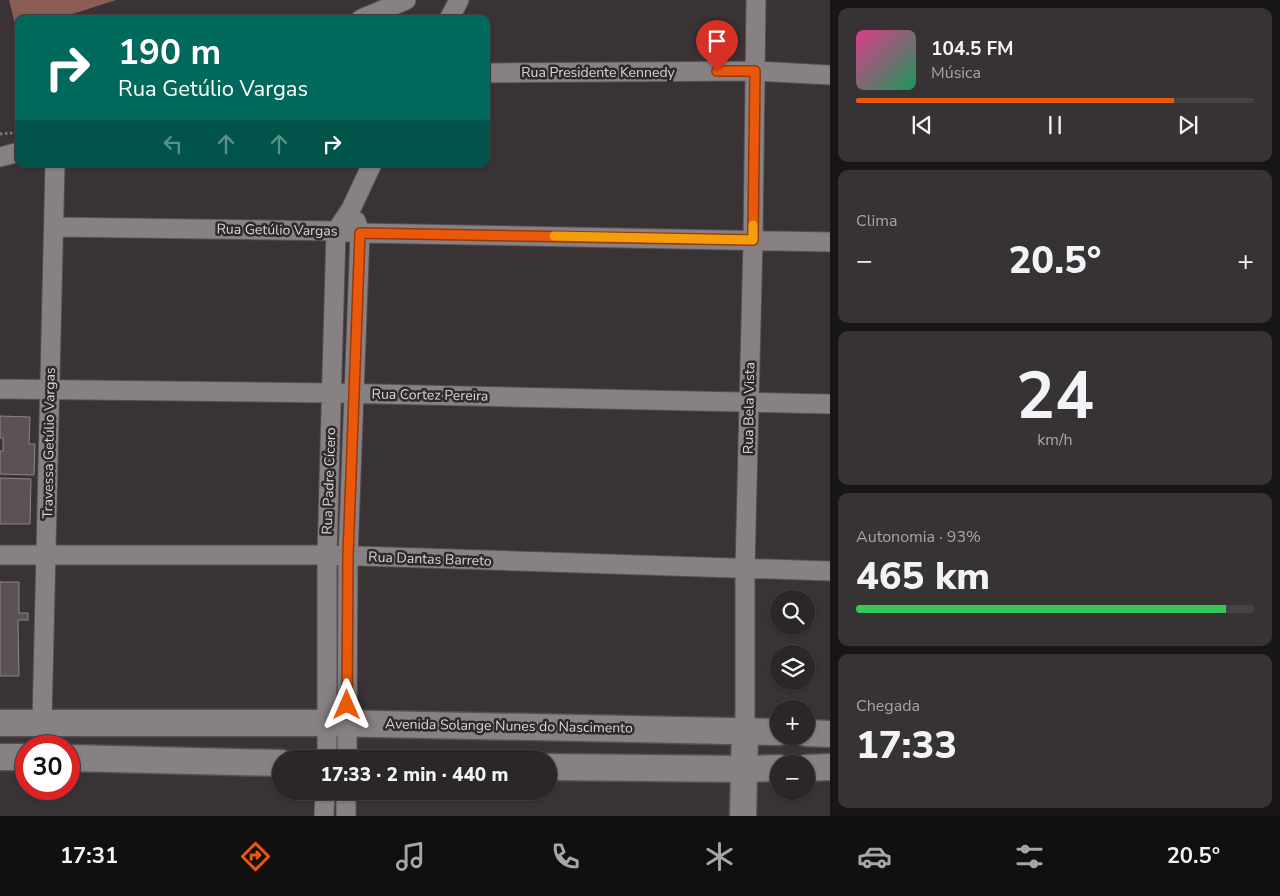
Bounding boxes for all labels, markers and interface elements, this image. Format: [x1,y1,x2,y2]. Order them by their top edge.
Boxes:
pin [696,20,738,71]
icon: arrive [703,27,731,55]
text: 190 m [118,29,221,76]
icon: right [35,35,100,100]
text: 104.5 FM [931,36,1014,62]
text: Música [931,62,981,84]
street label: Rua Presidente Kennedy [521,63,676,82]
text: Rua Getúlio Vargas [118,74,308,104]
icon: previous [908,111,936,139]
icon: pause [1041,111,1069,139]
icon: next [1174,111,1202,139]
icon: left [159,130,187,158]
icon: ahead [212,130,240,158]
icon: ahead [265,130,293,158]
icon: right [318,130,346,158]
text: Clima [856,210,897,232]
street label: Rua Getúlio Vargas [216,219,338,241]
text: 20.5° [1009,235,1101,286]
text: − [856,242,873,280]
text: + [1237,242,1254,280]
text: 24 [1016,352,1094,441]
street label: Rua Bela Vista [739,362,759,454]
street label: Travessa Getúlio Vargas [38,367,60,519]
street label: Rua Cortez Pereira [372,384,488,406]
street label: Rua Padre Cícero [318,427,340,535]
text: km/h [1037,429,1073,451]
text: Autonomia · 93% [856,526,981,548]
street label: Rua Dantas Barreto [368,547,492,571]
text: 465 km [856,551,990,602]
map controls [770,590,815,800]
button: search [770,590,815,635]
button: layers [770,645,815,690]
position arrow [320,678,372,730]
text: Chegada [856,695,920,717]
button: + [770,700,815,745]
street label: Avenida Solange Nunes do Nascimento [385,714,633,738]
text: 17:33 [856,720,957,771]
speed limit sign: 30 [15,735,80,800]
button: − [770,755,815,800]
text: 17:33 · 2 min · 440 m [321,762,508,788]
icon: directions [238,839,273,874]
icon: music [393,839,428,874]
icon: phone [548,839,583,874]
icon: climate [702,839,737,874]
icon: car [857,839,892,874]
icon: filters [1012,839,1047,874]
text: 17:31 [60,841,118,871]
text: 20.5° [1167,841,1220,871]

